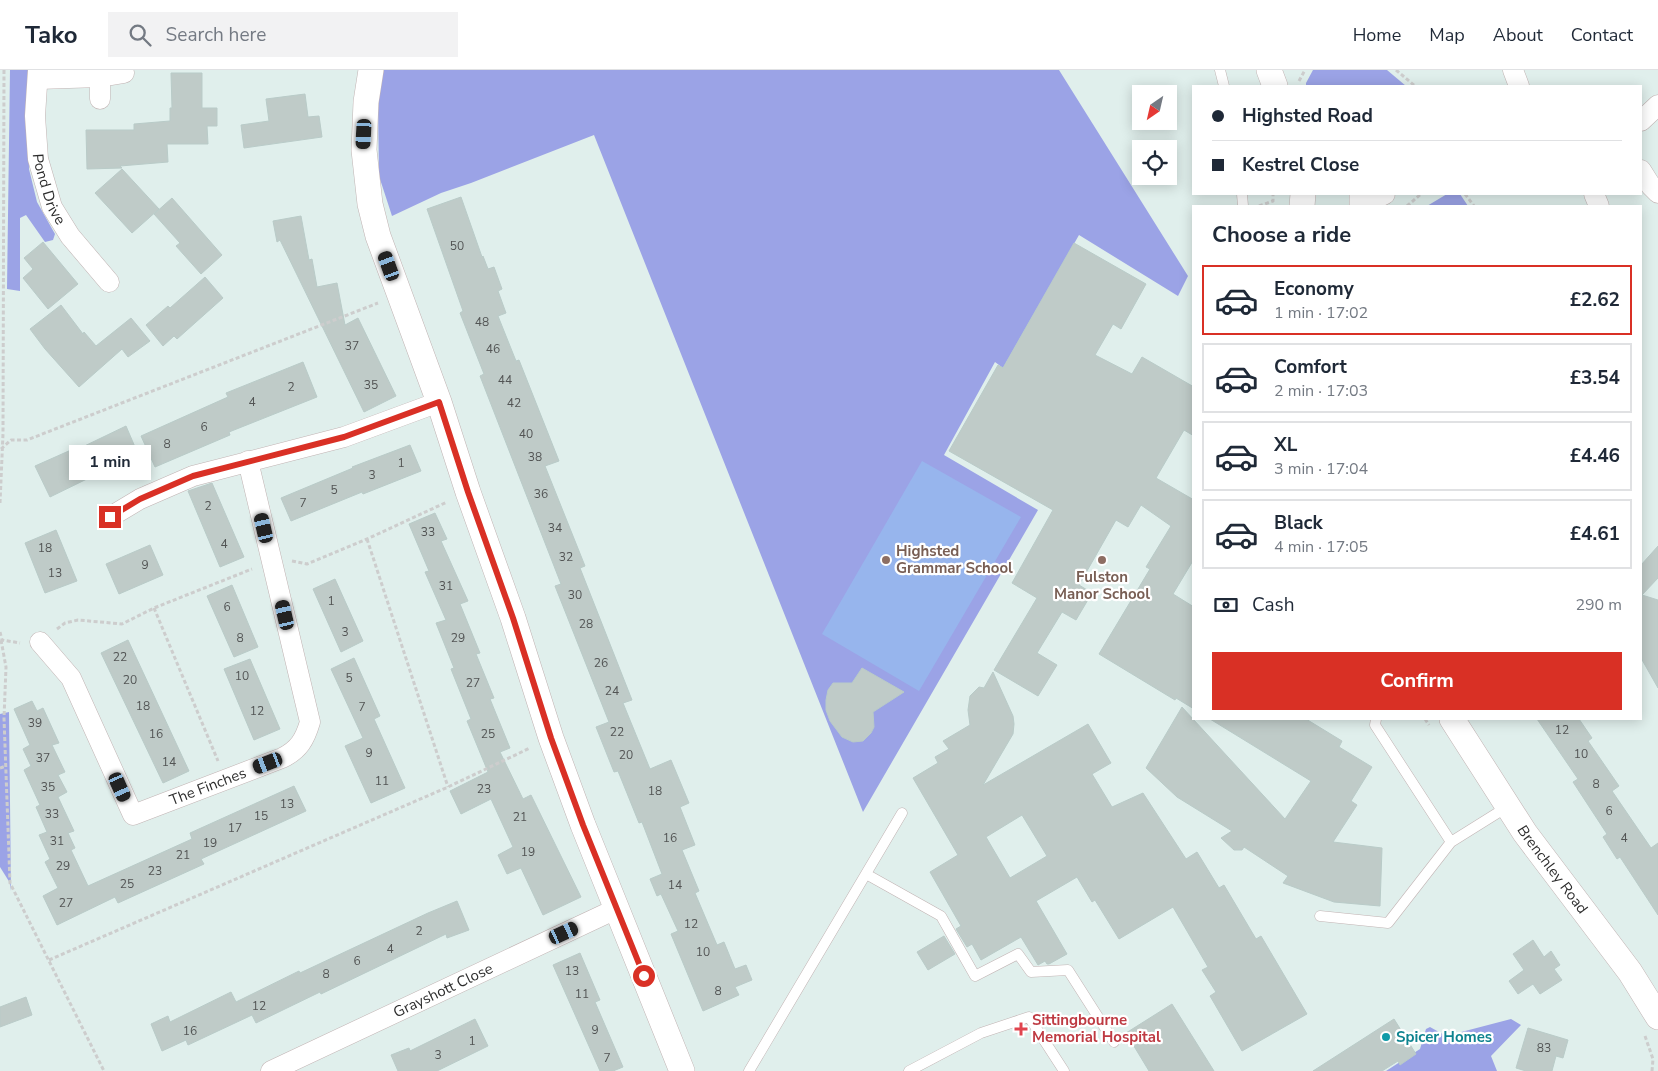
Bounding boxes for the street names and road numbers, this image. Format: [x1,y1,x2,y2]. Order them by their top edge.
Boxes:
street label: Pond Drive [28,153,70,228]
street label: The Finches [167,763,249,810]
street label: Brenchley Road [1513,821,1592,918]
street label: Grayshott Close [390,958,496,1022]

